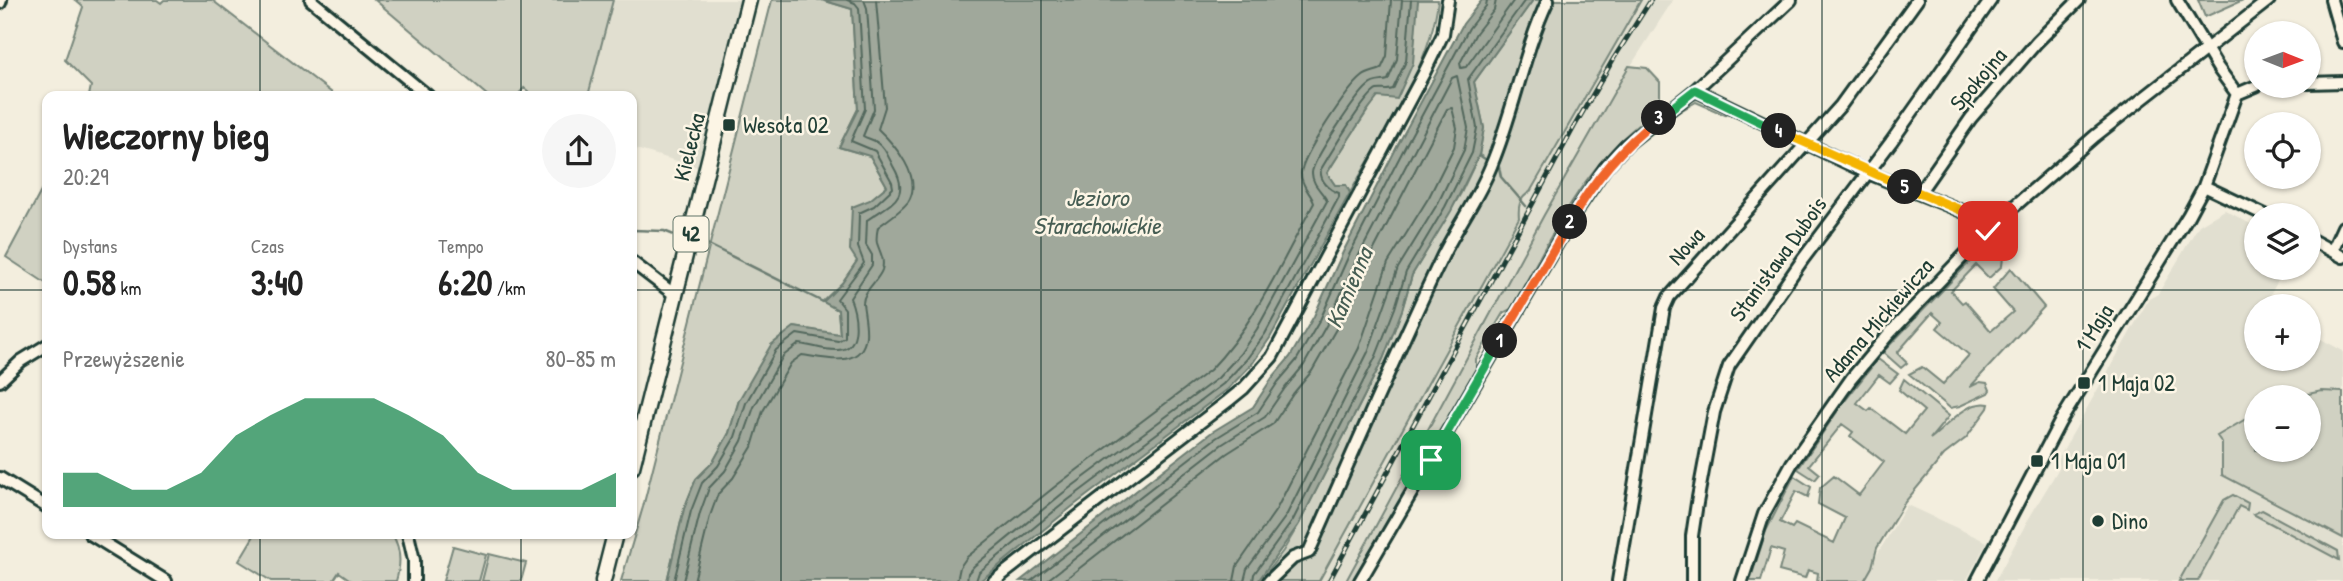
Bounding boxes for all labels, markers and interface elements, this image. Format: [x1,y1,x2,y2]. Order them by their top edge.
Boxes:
north arrow [2244,21,2320,98]
map controls [2244,21,2321,462]
street label: Spokojna [1942,41,2013,117]
pin: 3 [1642,100,1676,136]
text: 3 [1654,104,1663,130]
text: Wieczorny bieg [63,109,269,161]
place label: Wesoła 02 [743,109,829,140]
street label: Kielecka [665,110,712,184]
button: locate [2244,112,2321,189]
button: share [542,114,616,188]
pin: 4 [1762,114,1796,148]
marker: Wesoła 02 [721,117,737,133]
text: 4 [1775,117,1782,143]
text: 20:29 [63,161,109,192]
pin: 5 [1888,170,1923,204]
text: 5 [1900,173,1909,199]
water label: Jezioro Starachowickie [1033,181,1162,241]
street label: Stanisława Dubois [1722,190,1834,327]
pin [1958,201,2018,261]
button: layers [2244,203,2321,280]
pin: 2 [1552,204,1588,240]
text: 2 [1565,208,1574,234]
icon: check [1969,212,2007,250]
road number: 42 [674,216,708,252]
street label: Nowa [1660,220,1711,271]
text: Dystans [63,233,117,259]
text: Czas [251,233,284,259]
text: Tempo [438,233,484,259]
water label: Kamienna [1317,240,1380,333]
street label: Adama Mickiewicza [1815,251,1940,388]
text: 0.58 [63,259,116,306]
text: 3:40 [251,259,303,306]
text: 6:20 [438,259,492,306]
text: km [116,275,141,301]
text: /km [492,275,526,301]
button: + [2244,294,2321,371]
street label: 1 Maja [2067,298,2120,357]
pin: 1 [1482,324,1518,358]
text: 1 [1496,327,1503,353]
text: Przewyższenie [63,343,185,374]
text: 80–85 m [545,343,616,374]
place label: 1 Maja 02 [2098,367,2175,398]
marker: 1 Maja 02 [2076,375,2092,391]
button: − [2244,385,2321,462]
pin [1401,430,1461,490]
icon: arrive [1412,441,1450,479]
place label: 1 Maja 01 [2051,445,2126,476]
marker: 1 Maja 01 [2029,453,2045,469]
place label: Dino [2112,505,2148,536]
marker: Dino [2090,513,2106,529]

